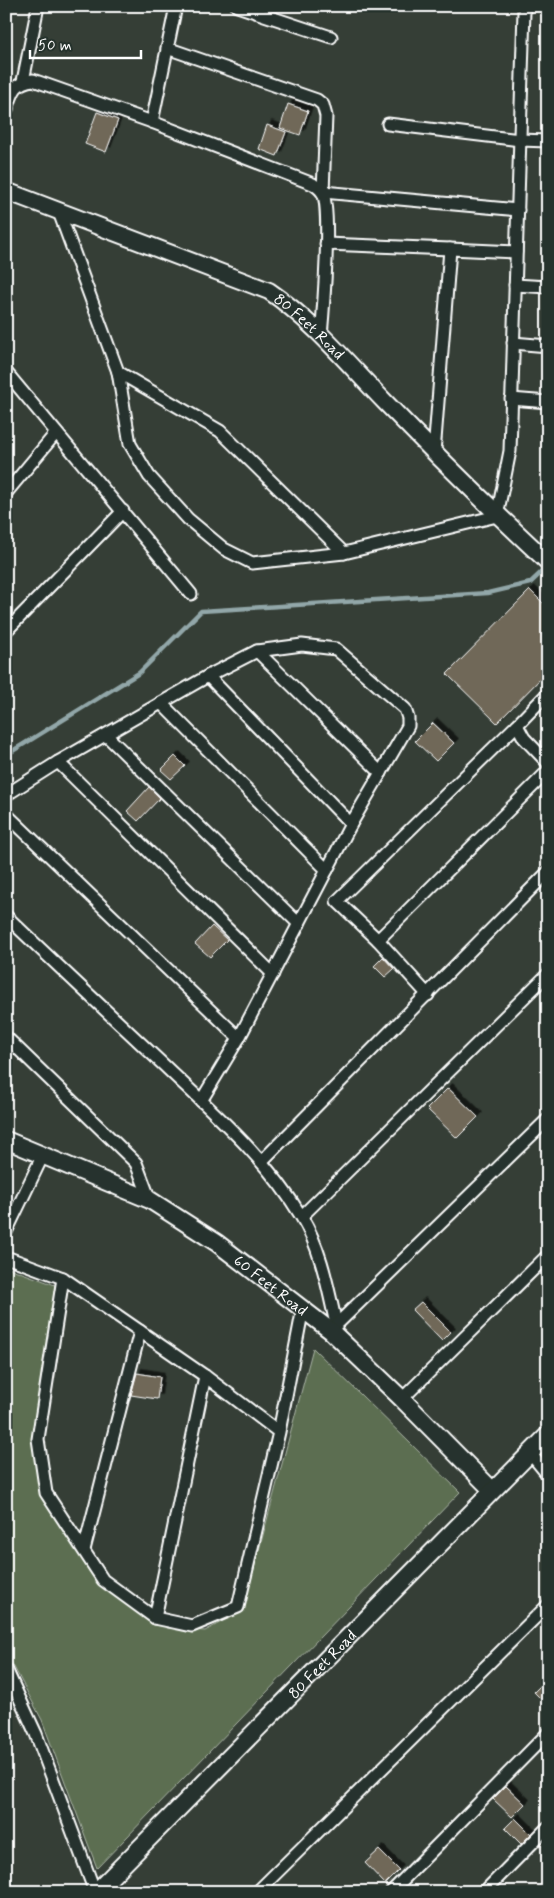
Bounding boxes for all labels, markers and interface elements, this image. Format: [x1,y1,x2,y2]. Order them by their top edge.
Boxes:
scale bar [30,28,141,60]
text: 50 m [38,36,72,56]
street label: 80 Feet Road [269,289,349,365]
street label: 60 Feet Road [229,1251,312,1321]
street label: 80 Feet Road [284,1626,362,1704]

